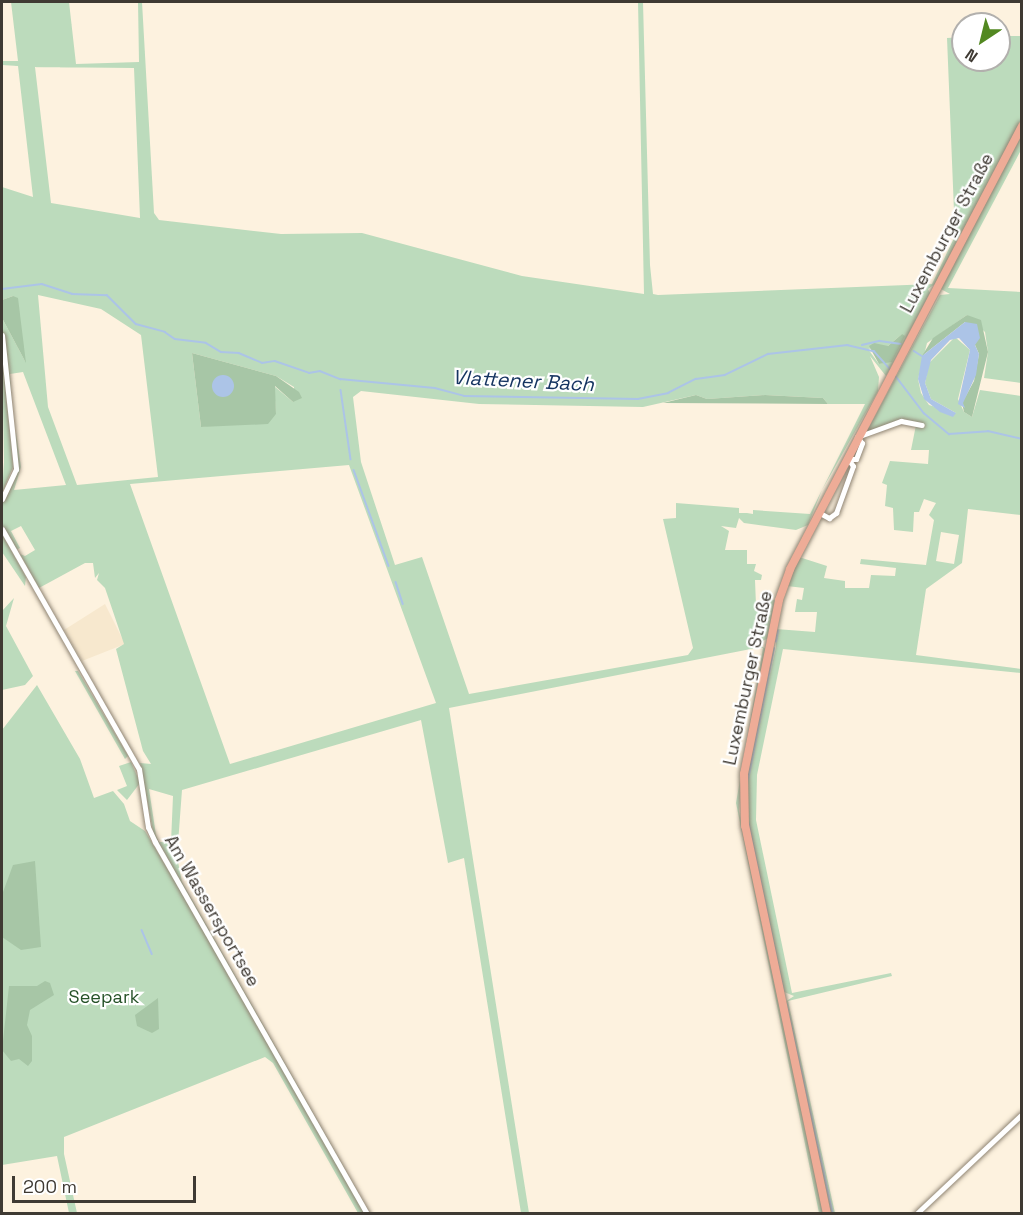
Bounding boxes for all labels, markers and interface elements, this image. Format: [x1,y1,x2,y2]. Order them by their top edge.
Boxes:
north arrow [951,12,1011,72]
text: N [961,44,982,67]
street label: Luxemburger Straße [896,149,998,317]
water label: Vlattener Bach [452,365,594,397]
street label: Luxemburger Straße [719,589,777,767]
street label: Am Wassersportsee [160,831,264,991]
park label: Seepark [69,986,139,1008]
scale bar [15,1164,200,1202]
text: 200 m [23,1175,77,1198]

